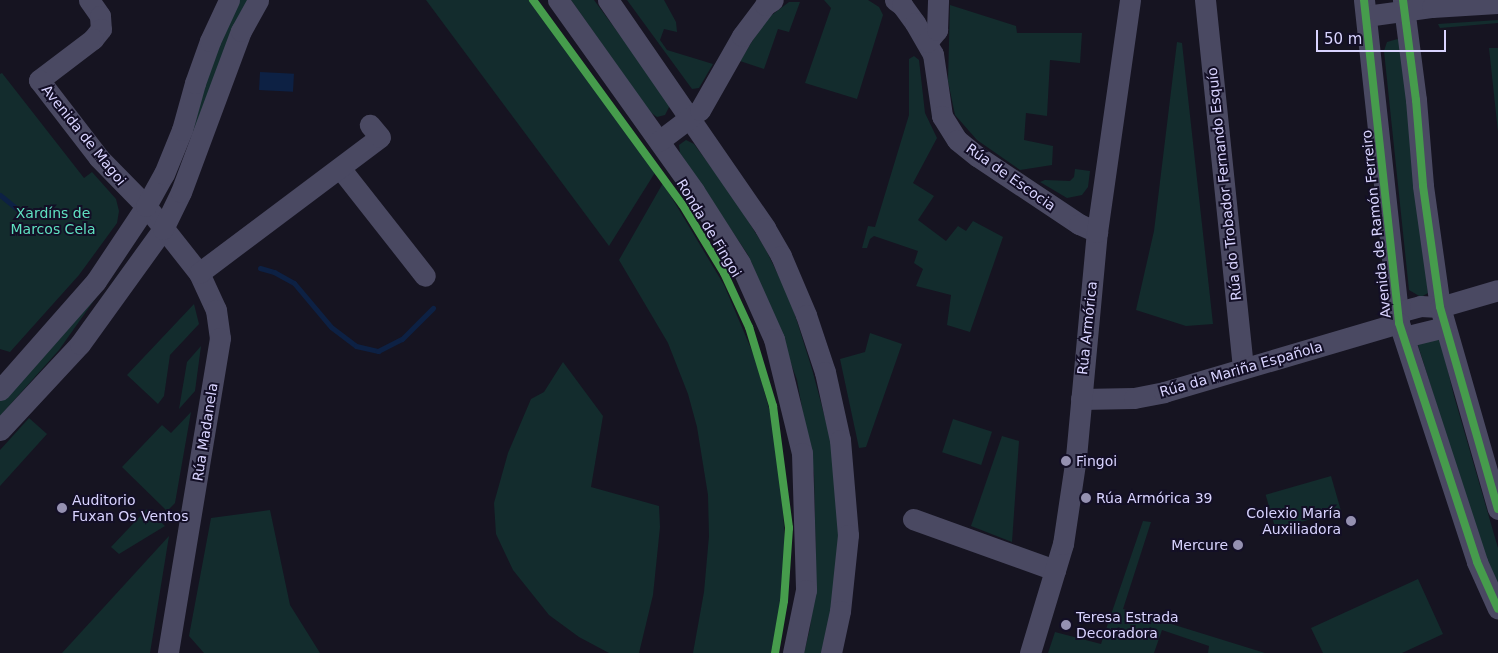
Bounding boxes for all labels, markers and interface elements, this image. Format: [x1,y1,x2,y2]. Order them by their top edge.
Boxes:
scale bar [1318,20,1448,52]
text: 50 m [1324,30,1362,48]
street label: Rúa do Trobador Fernando Esquío [1203,67,1245,301]
street label: Avenida de Magoi [38,81,130,189]
street label: Avenida de Ramón Ferreiro [1358,129,1394,319]
street label: Rúa de Escocia [963,140,1059,214]
street label: Ronda de Fingoi [673,176,745,280]
park label: Xardíns de Marcos Cela [11,205,95,238]
street label: Rúa Armórica [1074,280,1100,376]
street label: Rúa da Mariña Española [1158,338,1324,400]
street label: Rúa Madanela [189,382,221,482]
place label: Fingoi [1076,453,1117,469]
marker: Fingoi [1060,455,1072,467]
place label: Rúa Armórica 39 [1096,490,1212,506]
place label: Auditorio Fuxan Os Ventos [72,492,188,524]
marker: Rúa Armórica 39 [1080,492,1092,504]
marker: Auditorio Fuxan Os Ventos [56,502,68,514]
place label: Colexio María Auxiliadora [1246,505,1341,538]
marker: Colexio María Auxiliadora [1345,515,1357,527]
place label: Mercure [1171,537,1228,553]
marker: Mercure [1232,539,1244,551]
place label: Teresa Estrada Decoradora [1076,609,1179,642]
marker: Teresa Estrada Decoradora [1060,619,1072,631]

